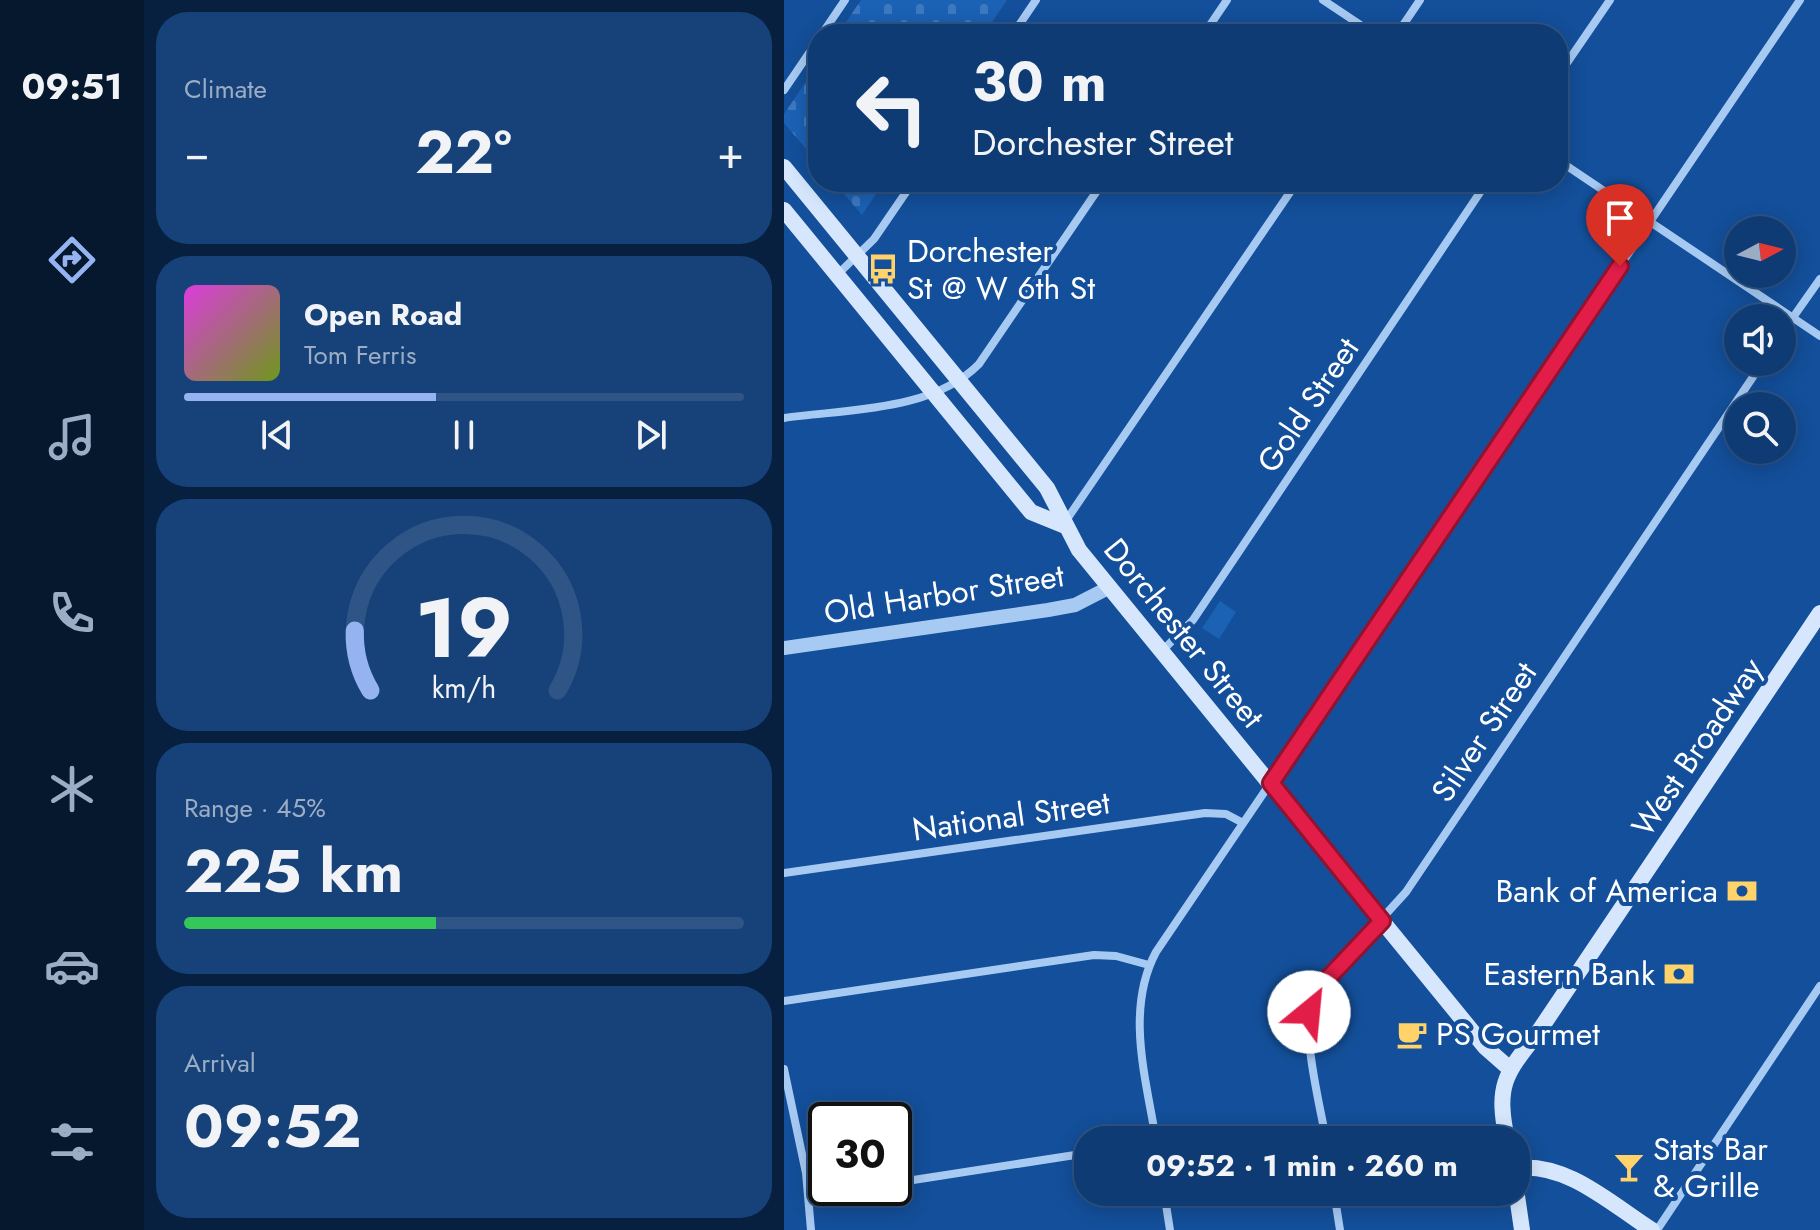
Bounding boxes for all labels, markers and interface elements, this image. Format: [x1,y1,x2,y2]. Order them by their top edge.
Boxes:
text: 30 m [972,41,1107,122]
icon: left [840,56,944,160]
text: 09:51 [21,60,123,112]
text: Climate [184,70,267,108]
text: 22° [415,109,512,196]
text: Dorchester Street [972,116,1233,168]
text: − [184,121,210,185]
text: + [717,121,744,185]
pin [1586,184,1654,266]
icon: arrive [1598,196,1642,240]
north arrow [1724,216,1796,288]
map controls [1724,216,1796,464]
place label: Dorchester St @ W 6th St [907,228,1095,311]
icon: directions [44,232,100,288]
bus stop icon: Dorchester St @ W 6th St [866,252,900,286]
text: Open Road [304,293,462,336]
button: sound [1724,304,1796,376]
street label: Gold Street [1246,328,1370,482]
text: Tom Ferris [304,336,416,374]
button: search [1724,392,1796,464]
icon: music [44,409,100,465]
icon: previous [255,413,299,457]
icon: pause [442,413,486,457]
icon: next [629,413,673,457]
street label: Dorchester Street [1093,528,1275,738]
street label: Old Harbor Street [821,552,1068,636]
text: 19 [415,568,513,688]
icon: phone [44,585,100,641]
street label: West Broadway [1620,648,1774,845]
street label: Silver Street [1420,652,1548,811]
text: km/h [432,667,496,709]
icon: climate [44,761,100,817]
street label: National Street [909,779,1113,853]
text: Range · 45% [184,789,326,827]
text: 225 km [184,828,403,915]
place label: Bank of America [1496,868,1718,914]
bank icon: Bank of America [1725,874,1759,908]
icon: car [44,938,100,994]
place label: Eastern Bank [1483,951,1656,997]
bank icon: Eastern Bank [1662,957,1696,991]
position arrow [1267,970,1351,1054]
place label: PS Gourmet [1436,1011,1600,1057]
cafe icon: PS Gourmet [1395,1017,1429,1051]
text: Arrival [184,1044,256,1082]
text: 09:52 [184,1083,361,1170]
speed limit sign: 30 [808,1102,912,1206]
icon: filters [44,1114,100,1170]
place label: Stats Bar & Grille [1653,1126,1768,1209]
text: 09:52 · 1 min · 260 m [1146,1144,1458,1187]
bar icon: Stats Bar & Grille [1612,1150,1646,1184]

